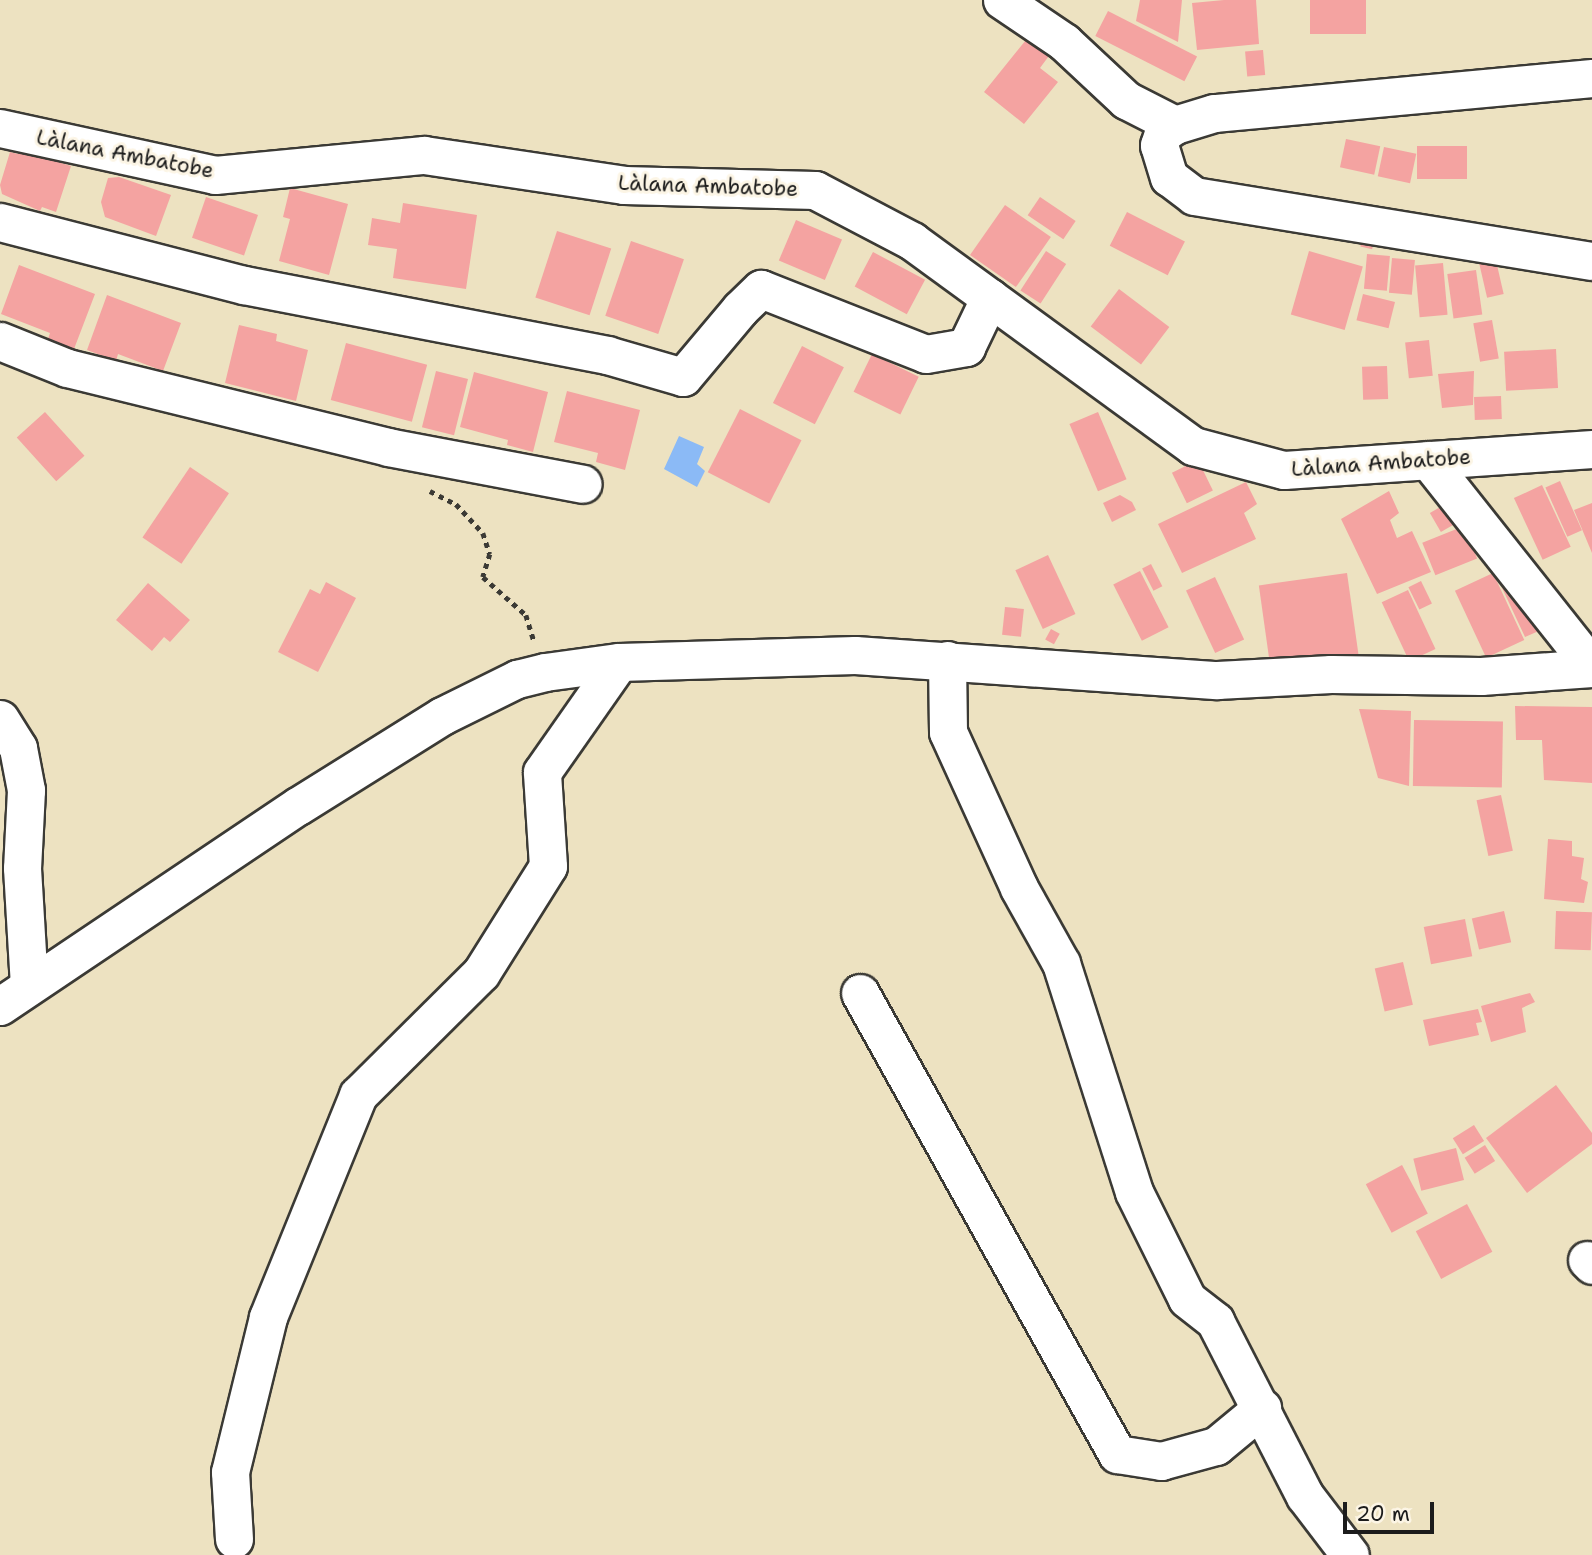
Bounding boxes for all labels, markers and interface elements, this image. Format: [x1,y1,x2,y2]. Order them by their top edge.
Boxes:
street label: Làlana Ambatobe [34,124,216,184]
street label: Làlana Ambatobe [618,170,798,202]
street label: Làlana Ambatobe [1290,444,1472,482]
scale bar [1347,1488,1438,1532]
text: 20 m [1356,1500,1410,1528]

